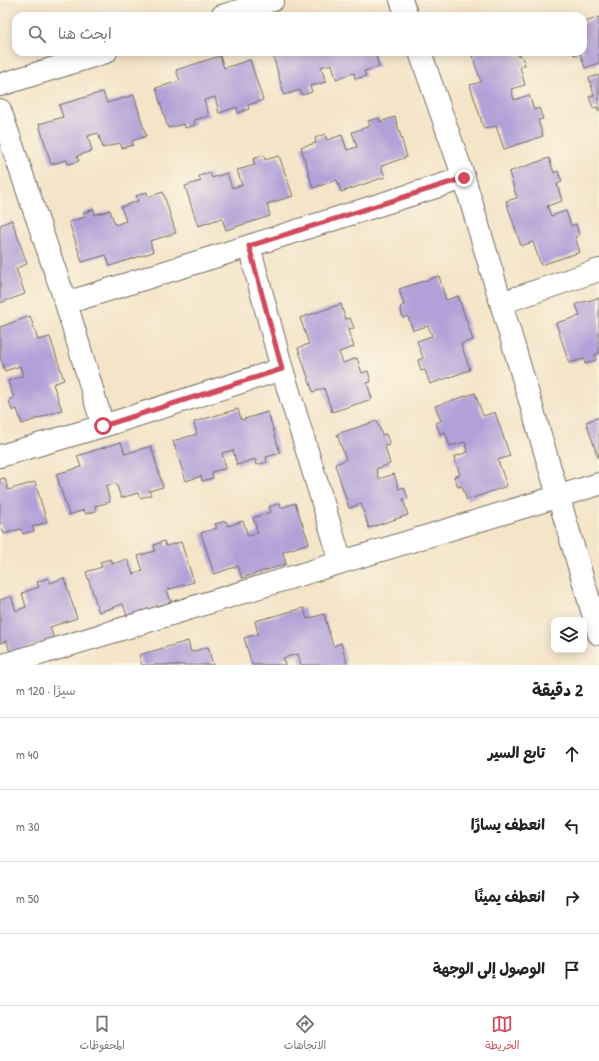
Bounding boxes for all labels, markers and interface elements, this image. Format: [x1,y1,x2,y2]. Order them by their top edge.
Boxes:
search box [12,12,587,56]
icon: search [26,23,48,45]
text: ابحث هنا [58,23,112,44]
route end [455,169,473,187]
route start [94,417,112,435]
map controls [551,617,587,653]
button: layers [551,617,587,653]
text: 2 دقيقة [532,678,583,701]
text: سيرًا · 120 m [16,681,76,699]
text: تابع السير [488,742,545,763]
icon: ahead [561,743,583,765]
text: 40 m [16,745,39,763]
text: انعطف يسارًا [471,814,545,835]
icon: left [561,815,583,837]
text: 30 m [16,817,40,835]
text: انعطف يمينًا [475,886,545,907]
icon: right [561,887,583,909]
text: 50 m [16,889,39,907]
text: الوصول إلى الوجهة [433,958,545,979]
icon: arrive [561,959,583,981]
tab: المحفوظات [80,1013,125,1055]
tab: الاتجاهات [284,1013,326,1055]
tab: الخريطة [485,1013,520,1055]

